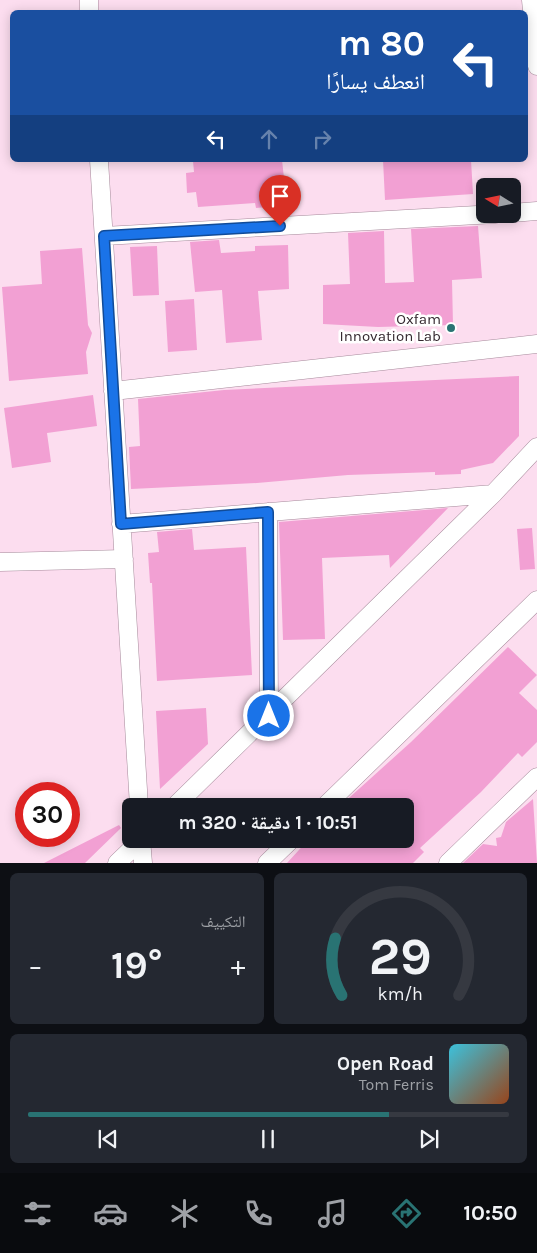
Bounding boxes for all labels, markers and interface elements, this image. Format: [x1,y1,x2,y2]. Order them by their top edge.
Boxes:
text: 80 m [338,23,425,64]
icon: left [443,30,508,95]
text: انعطف يسارًا [326,69,425,95]
icon: left [202,125,230,153]
icon: ahead [255,125,283,153]
icon: right [308,125,336,153]
pin [259,175,301,226]
north arrow [476,178,521,222]
map controls [476,178,521,223]
icon: arrive [266,182,294,210]
place label: Oxfam Innovation Lab [340,310,441,345]
marker: Oxfam Innovation Lab [445,322,457,334]
position arrow [242,689,294,741]
speed limit sign: 30 [15,782,80,847]
text: 10:51 · 1 دقيقة · 320 m [179,812,357,834]
text: التكييف [201,912,246,931]
text: 29 [369,926,432,987]
text: 19° [111,943,163,988]
text: − [28,949,43,982]
text: + [231,949,246,982]
text: km/h [378,984,423,1005]
text: Open Road [337,1053,434,1075]
text: Tom Ferris [359,1075,434,1094]
icon: previous [94,1125,122,1153]
icon: pause [254,1125,282,1153]
icon: next [415,1125,443,1153]
icon: filters [20,1196,55,1231]
icon: car [93,1196,128,1231]
icon: climate [167,1196,202,1231]
icon: phone [241,1196,276,1231]
icon: music [315,1196,350,1231]
icon: directions [389,1196,424,1231]
text: 10:50 [463,1200,518,1226]

